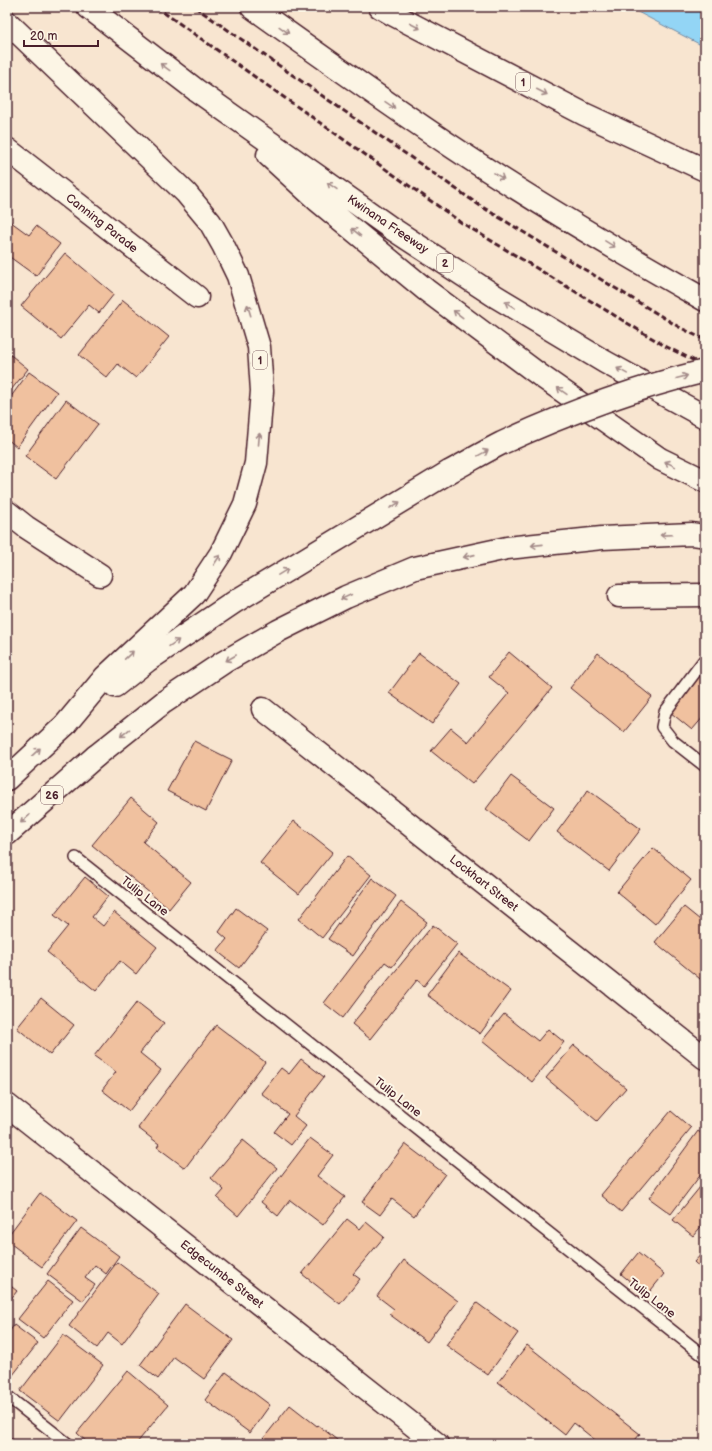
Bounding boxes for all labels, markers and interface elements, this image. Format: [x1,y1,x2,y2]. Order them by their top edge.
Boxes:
scale bar [24,22,98,48]
one-way arrow [408,23,420,30]
one-way arrow [278,26,289,34]
text: 20 m [30,29,57,44]
one-way arrow [159,63,170,71]
road number: 1 [516,73,530,91]
one-way arrow [536,89,548,96]
one-way arrow [385,100,396,109]
one-way arrow [493,172,504,180]
one-way arrow [327,182,338,190]
street label: Canning Parade [63,191,141,256]
street label: Kwinana Freeway [344,192,432,257]
one-way arrow [351,228,362,237]
one-way arrow [604,241,616,249]
road number: 2 [437,254,453,272]
one-way arrow [504,300,516,308]
one-way arrow [245,304,252,317]
one-way arrow [452,309,463,318]
road number: 1 [253,351,267,369]
one-way arrow [616,367,628,374]
one-way arrow [676,373,689,380]
one-way arrow [557,387,568,395]
one-way arrow [255,433,262,446]
one-way arrow [477,449,489,457]
one-way arrow [664,459,676,467]
one-way arrow [389,501,400,509]
one-way arrow [660,531,673,539]
one-way arrow [531,541,544,548]
one-way arrow [462,553,475,561]
one-way arrow [213,555,221,566]
one-way arrow [277,568,289,576]
one-way arrow [340,594,352,601]
one-way arrow [168,638,180,646]
one-way arrow [124,650,134,660]
one-way arrow [225,655,237,663]
one-way arrow [119,729,130,738]
one-way arrow [31,748,41,757]
road number: 26 [41,786,63,804]
one-way arrow [19,814,30,823]
street label: Lockhart Street [446,852,521,915]
street label: Tulip Lane [118,873,171,920]
street label: Tulip Lane [371,1074,424,1121]
street label: Edgecumbe Street [177,1237,267,1312]
street label: Tulip Lane [625,1275,678,1322]

